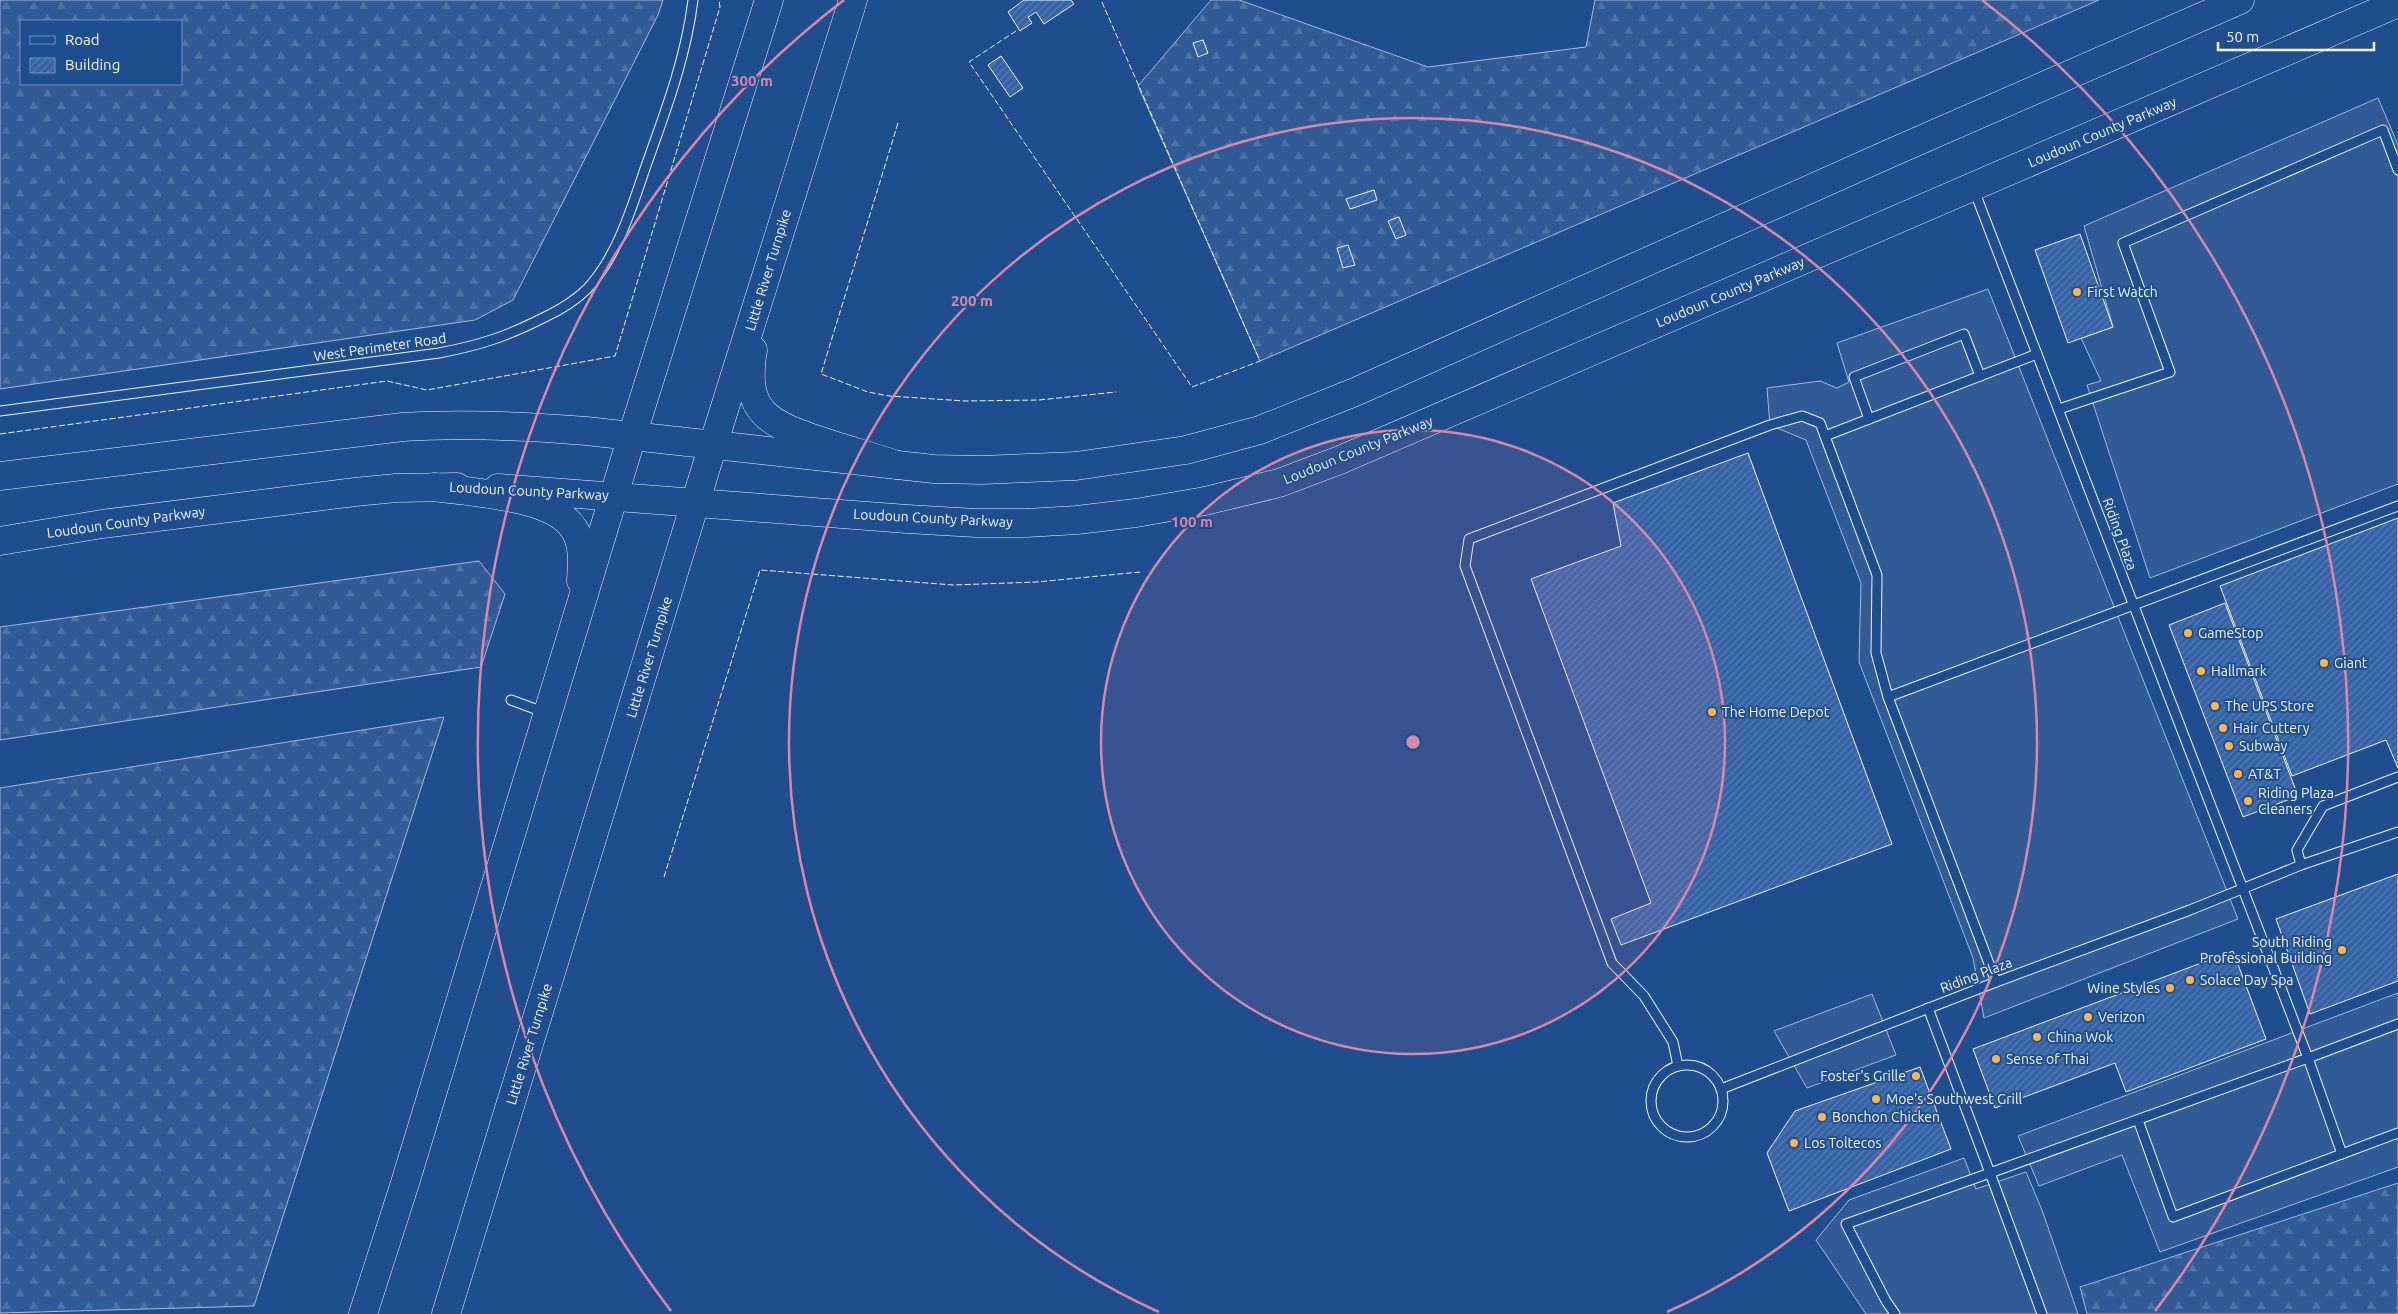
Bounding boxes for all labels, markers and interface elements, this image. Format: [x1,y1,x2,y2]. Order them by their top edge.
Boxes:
legend [20,20,182,85]
scale bar [2218,20,2374,52]
text: 50 m [2226,28,2259,45]
text: Road [65,31,100,48]
text: Building [65,56,120,73]
text: 300 m [731,72,773,89]
street label: Loudoun County Parkway [2025,93,2179,171]
street label: Little River Turnpike [742,207,794,333]
street label: Loudoun County Parkway [1653,253,1807,331]
place label: First Watch [2087,284,2158,300]
marker: First Watch [2071,286,2083,298]
text: 200 m [951,292,993,309]
street label: West Perimeter Road [313,330,447,364]
street label: Loudoun County Parkway [1281,413,1435,487]
street label: Loudoun County Parkway [449,479,609,503]
street label: Riding Plaza [2100,496,2140,572]
street label: Loudoun County Parkway [46,503,206,541]
street label: Loudoun County Parkway [853,506,1013,530]
text: 100 m [1171,513,1213,530]
street label: Little River Turnpike [623,594,675,720]
place label: GameStop [2198,625,2263,641]
marker: GameStop [2182,627,2194,639]
place label: Giant [2334,655,2368,671]
marker: Giant [2318,657,2330,669]
place label: Hallmark [2211,663,2267,679]
marker: Hallmark [2195,665,2207,677]
place label: The UPS Store [2225,698,2314,714]
marker: The UPS Store [2209,700,2221,712]
place label: The Home Depot [1722,704,1830,720]
marker: The Home Depot [1706,706,1718,718]
place label: Hair Cuttery [2233,720,2310,736]
marker: Hair Cuttery [2217,722,2229,734]
centre of rings [1404,733,1422,751]
place label: Subway [2239,738,2288,754]
marker: Subway [2223,740,2235,752]
place label: AT&T [2248,766,2281,782]
marker: AT&T [2232,768,2244,780]
place label: Riding Plaza Cleaners [2258,785,2334,817]
marker: Riding Plaza Cleaners [2242,795,2254,807]
place label: South Riding Professional Building [2200,934,2332,966]
marker: South Riding Professional Building [2336,944,2348,956]
street label: Riding Plaza [1938,954,2014,996]
place label: Solace Day Spa [2200,972,2294,988]
marker: Solace Day Spa [2184,974,2196,986]
place label: Wine Styles [2087,980,2160,996]
street label: Little River Turnpike [503,981,555,1107]
marker: Wine Styles [2164,982,2176,994]
place label: Verizon [2098,1009,2145,1025]
marker: Verizon [2082,1011,2094,1023]
place label: China Wok [2047,1029,2113,1045]
marker: China Wok [2031,1031,2043,1043]
place label: Sense of Thai [2006,1051,2089,1067]
marker: Sense of Thai [1990,1053,2002,1065]
place label: Foster's Grille [1820,1068,1906,1084]
marker: Foster's Grille [1910,1070,1922,1082]
place label: Moe's Southwest Grill [1886,1091,2023,1107]
marker: Moe's Southwest Grill [1870,1093,1882,1105]
place label: Bonchon Chicken [1832,1109,1940,1125]
marker: Bonchon Chicken [1816,1111,1828,1123]
place label: Los Toltecos [1804,1135,1882,1151]
marker: Los Toltecos [1788,1137,1800,1149]

